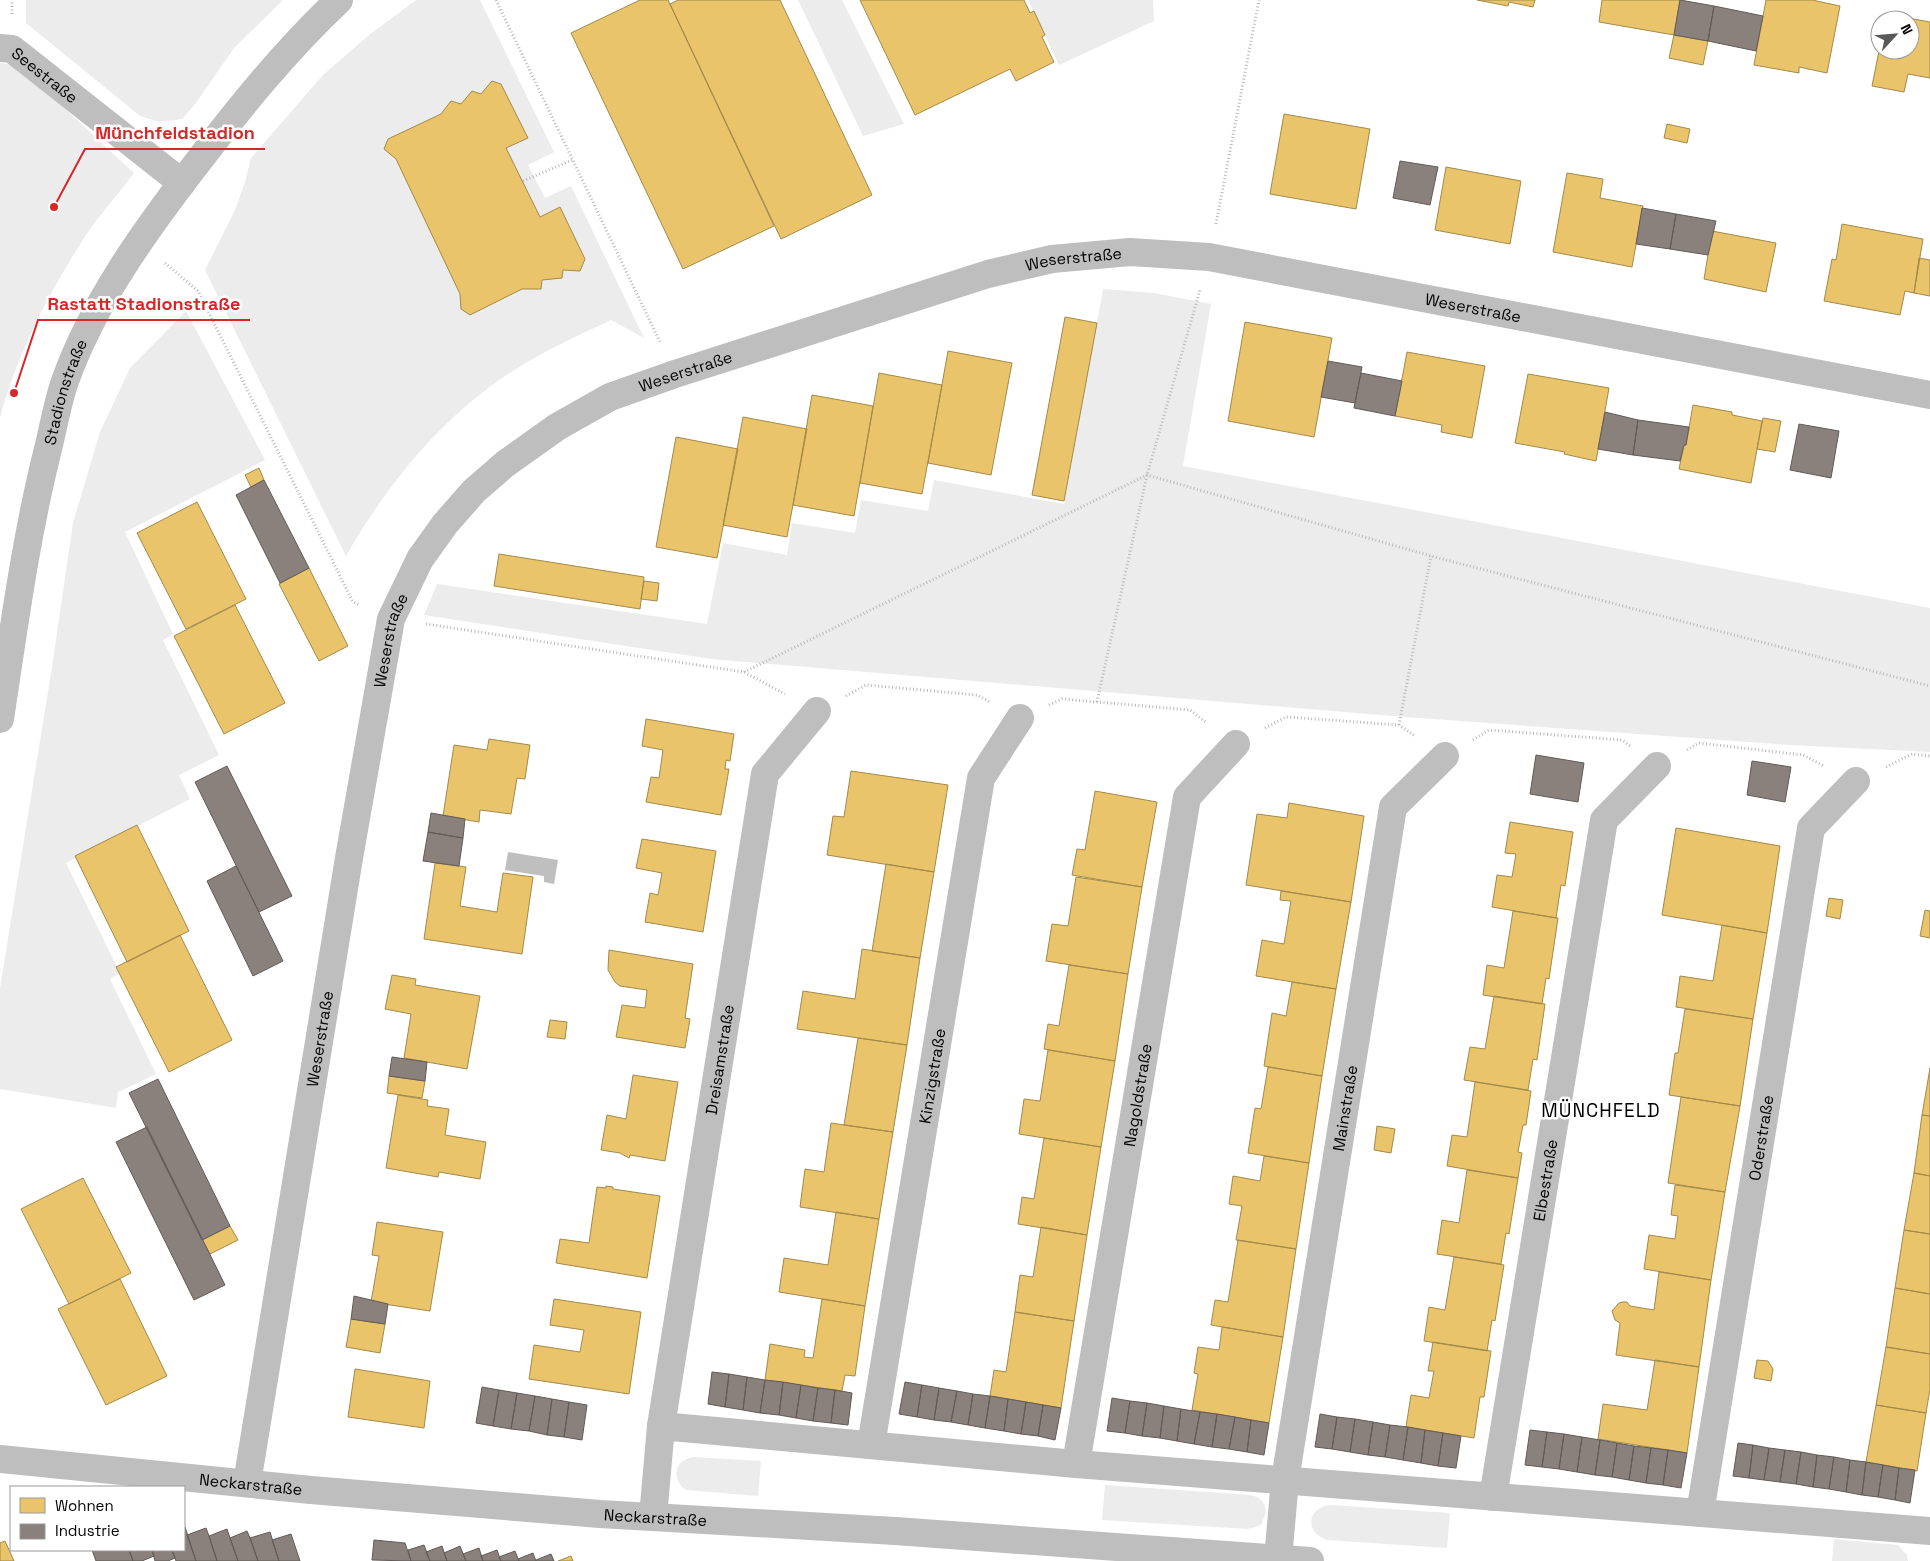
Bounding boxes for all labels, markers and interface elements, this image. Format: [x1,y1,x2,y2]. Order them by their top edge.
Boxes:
north arrow [1870,10,1920,60]
text: N [1897,21,1917,37]
street label: Seestraße [7,43,82,108]
callout: Münchfeldstadion [85,116,265,149]
text: Münchfeldstadion [95,121,255,144]
street label: Weserstraße [1023,243,1123,276]
callout: Rastatt Stadionstraße [38,287,250,320]
street label: Weserstraße [1423,289,1523,327]
text: Rastatt Stadionstraße [48,292,240,315]
street label: Stadionstraße [39,336,92,447]
street label: Weserstraße [636,346,735,397]
street label: Weserstraße [369,590,413,689]
street label: Weserstraße [302,989,338,1089]
street label: Dreisamstraße [701,1003,739,1116]
street label: Kinzigstraße [914,1027,951,1125]
street label: Nagoldstraße [1119,1042,1157,1148]
street label: Mainstraße [1328,1064,1362,1153]
street label: Oderstraße [1744,1094,1779,1182]
district label: MÜNCHFELD [1541,1098,1661,1123]
street label: Elbestraße [1528,1138,1562,1223]
street label: Neckarstraße [198,1469,303,1500]
legend [10,1486,185,1551]
text: Wohnen [55,1496,114,1515]
street label: Neckarstraße [603,1504,708,1531]
text: Industrie [55,1521,120,1540]

